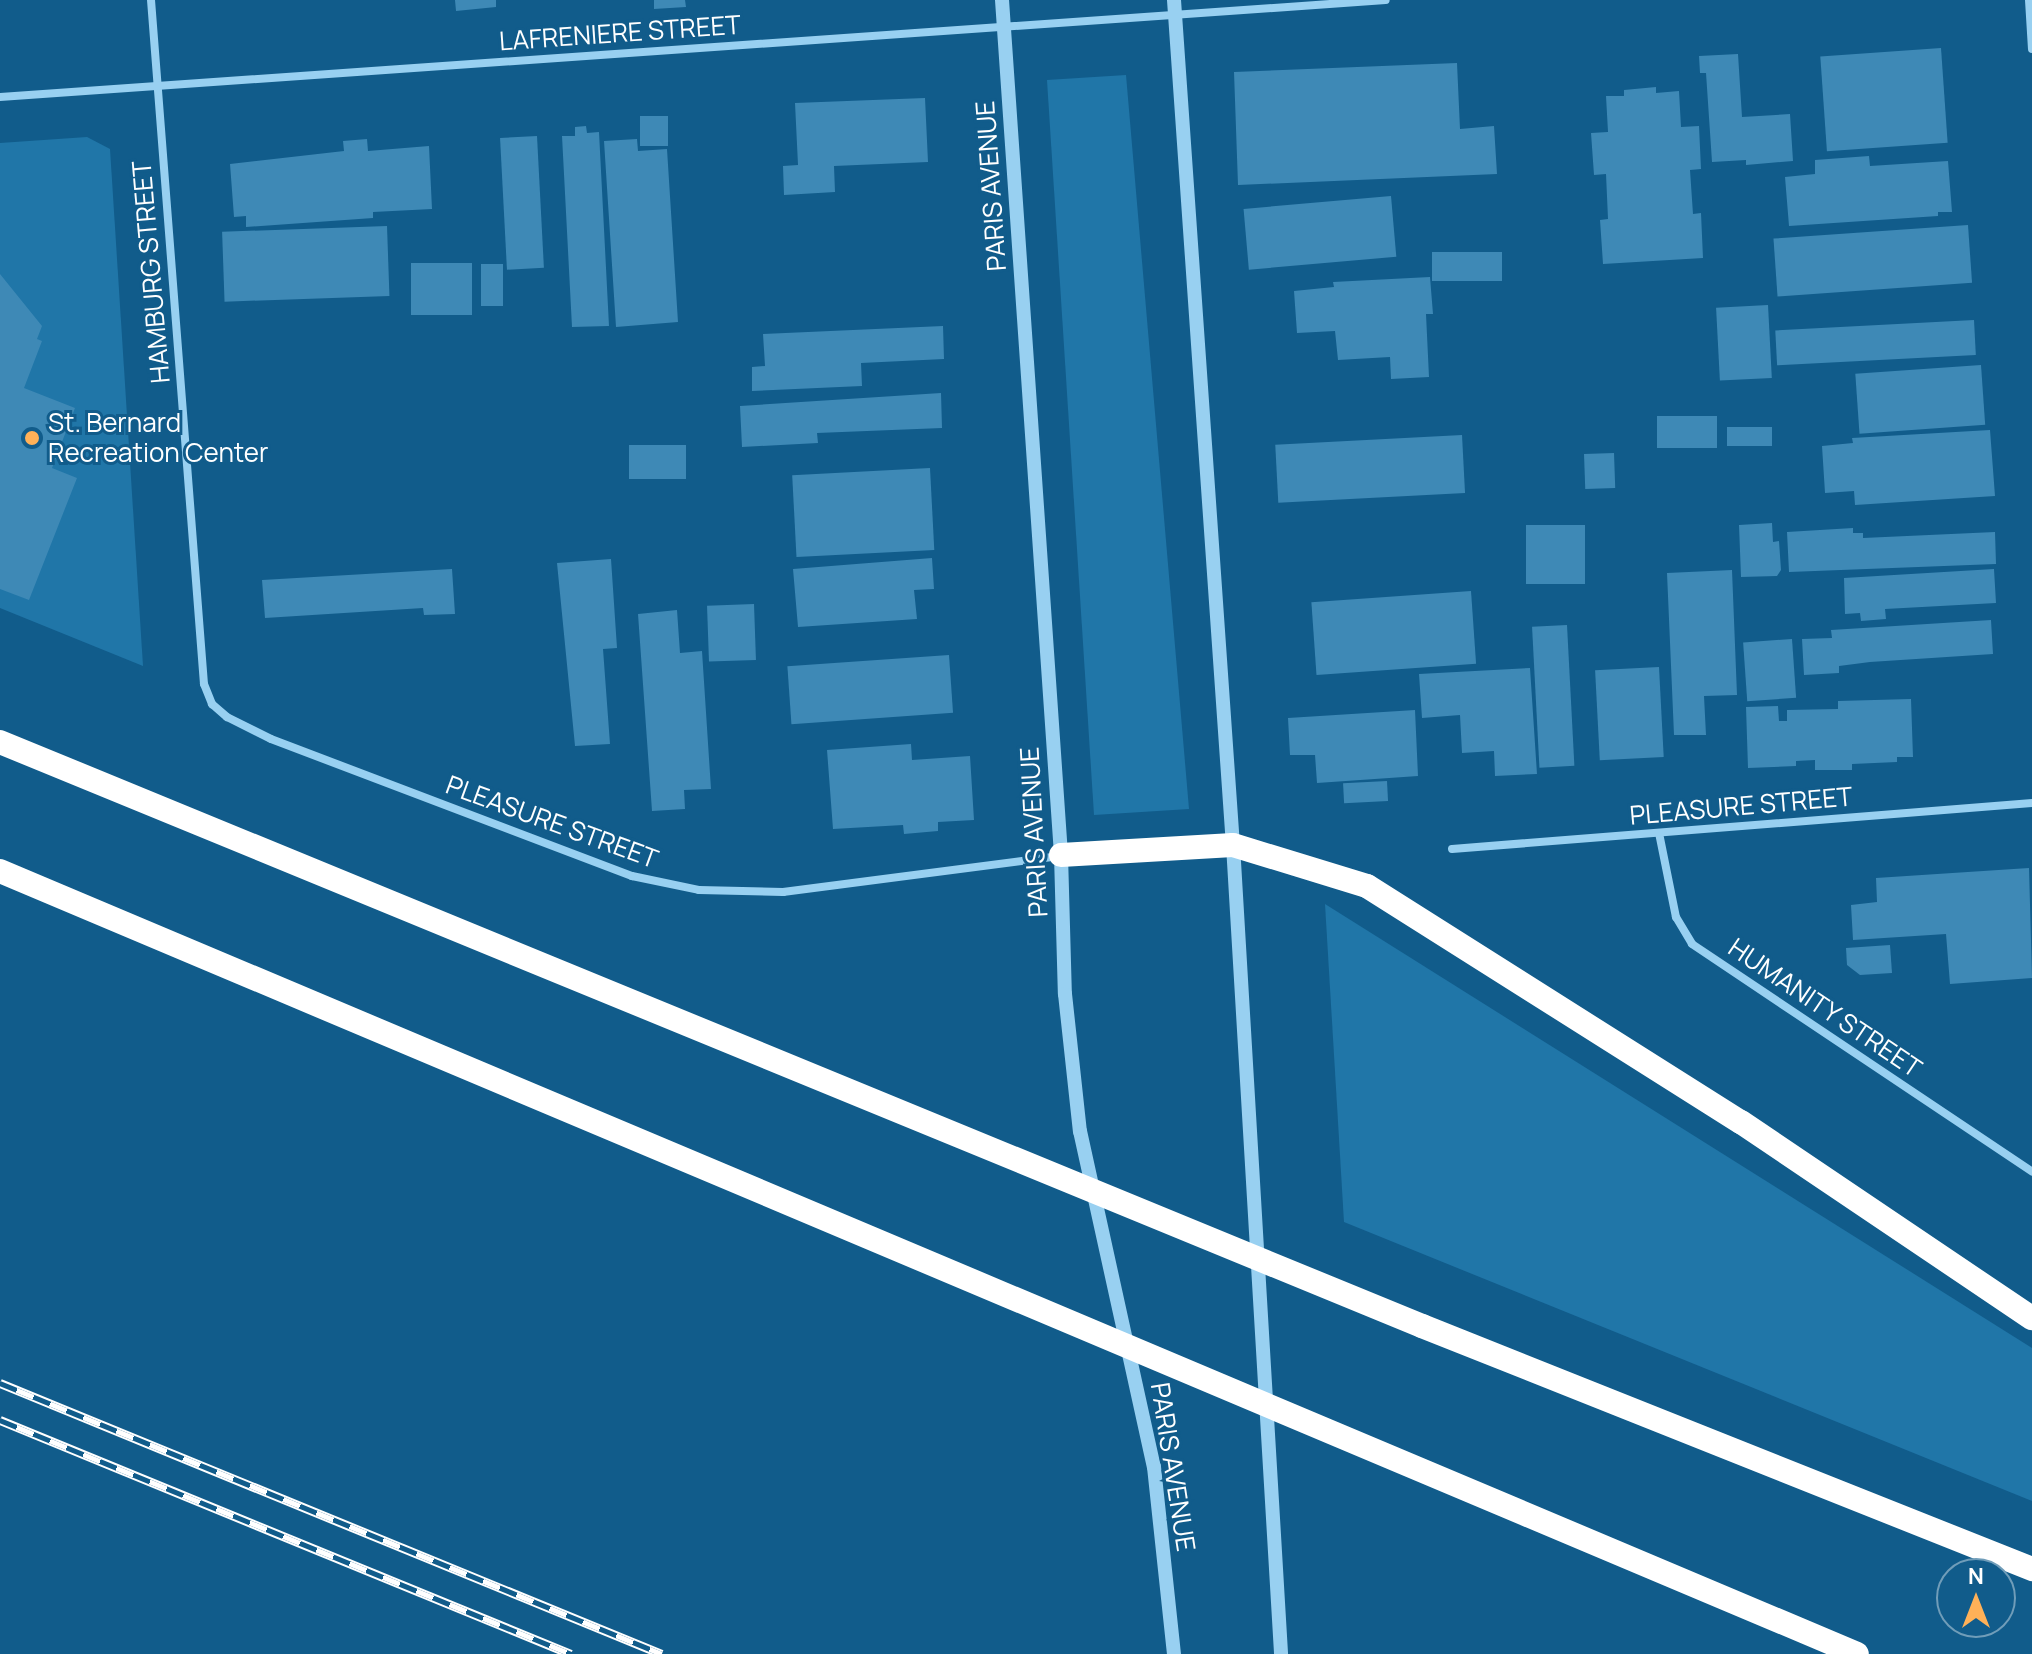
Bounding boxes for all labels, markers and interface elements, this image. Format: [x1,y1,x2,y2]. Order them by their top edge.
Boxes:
street label: LAFRENIERE STREET [498,9,742,57]
street label: PARIS AVENUE [969,100,1013,272]
street label: HAMBURG STREET [126,159,176,385]
place label: St. Bernard Recreation Center [48,407,268,468]
marker: St. Bernard Recreation Center [23,429,41,447]
street label: PARIS AVENUE [1014,746,1054,918]
street label: PLEASURE STREET [442,769,662,875]
street label: PLEASURE STREET [1628,781,1854,831]
street label: HUMANITY STREET [1722,932,1928,1084]
street label: PARIS AVENUE [1144,1380,1202,1554]
north arrow [1936,1558,2016,1638]
text: N [1968,1561,1984,1591]

